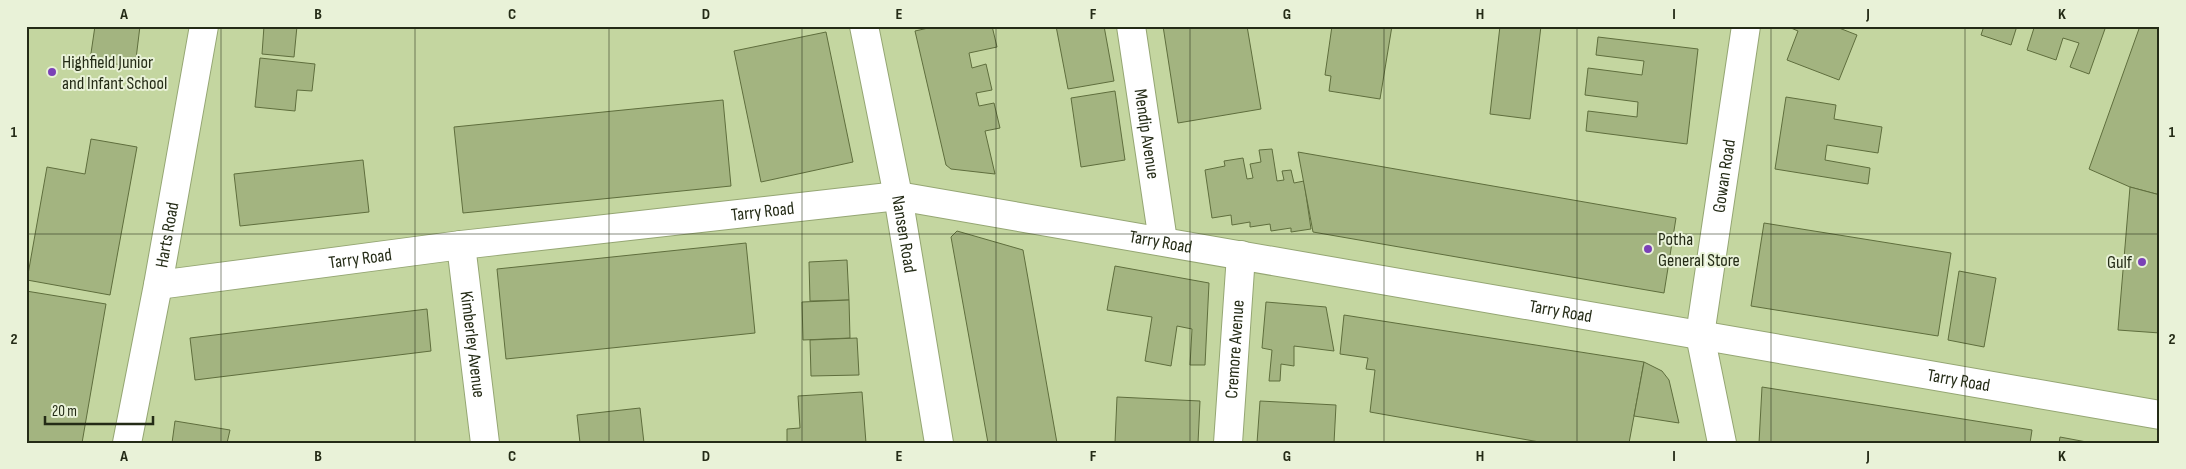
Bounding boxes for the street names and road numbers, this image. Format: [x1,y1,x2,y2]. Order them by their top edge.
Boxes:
street label: Mendip Avenue [1129,87,1164,180]
street label: Gowan Road [1708,138,1740,214]
street label: Nansen Road [887,194,921,274]
street label: Tarry Road [730,198,795,226]
street label: Harts Road [151,200,184,269]
street label: Tarry Road [1128,226,1194,258]
street label: Tarry Road [328,244,393,273]
street label: Kimberley Avenue [456,290,489,399]
street label: Tarry Road [1528,296,1594,327]
street label: Cremore Avenue [1221,299,1249,399]
street label: Tarry Road [1926,365,1992,396]

